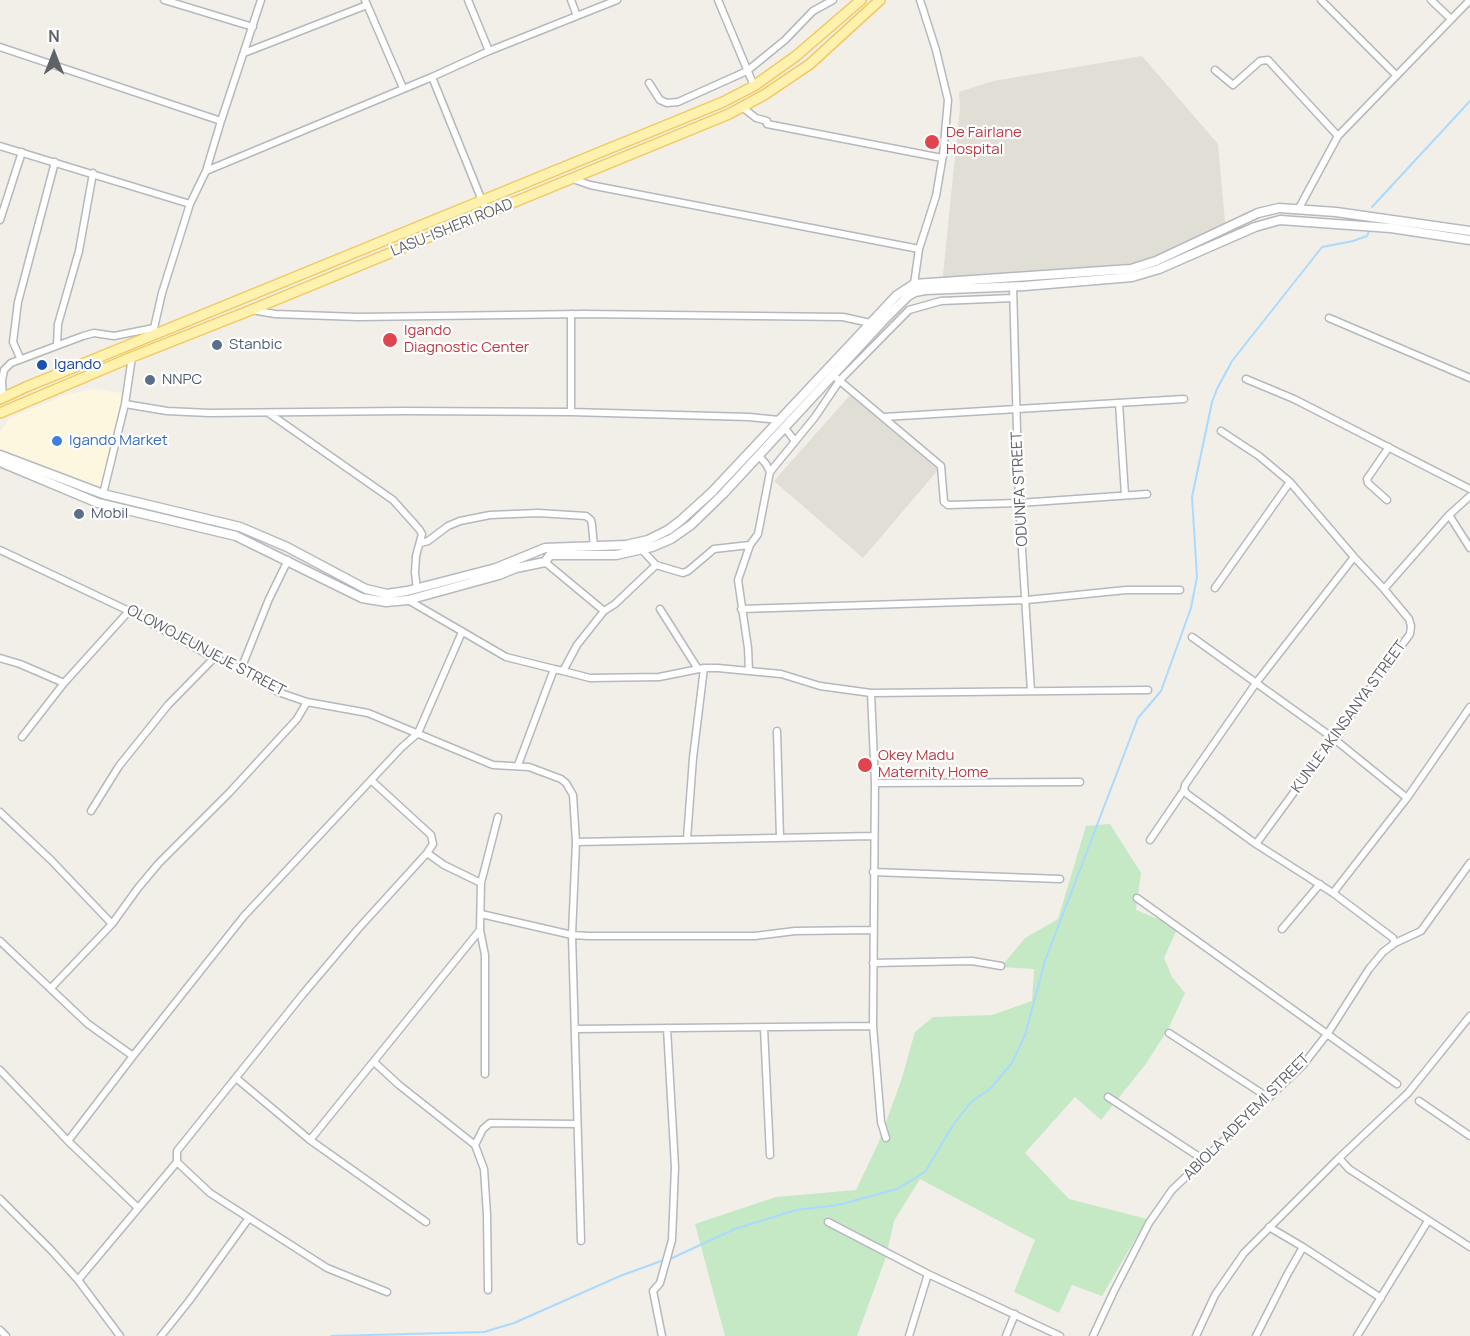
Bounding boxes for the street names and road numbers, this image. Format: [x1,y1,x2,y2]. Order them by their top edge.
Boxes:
street label: LASU-ISHERI ROAD [388,195,516,261]
street label: ODUNFA STREET [1008,431,1032,547]
street label: OLOWOJEUNJEJE STREET [124,601,288,701]
street label: KUNLE AKINSANYA STREET [1288,637,1410,797]
street label: ABIOLA ADEYEMI STREET [1180,1050,1314,1184]

